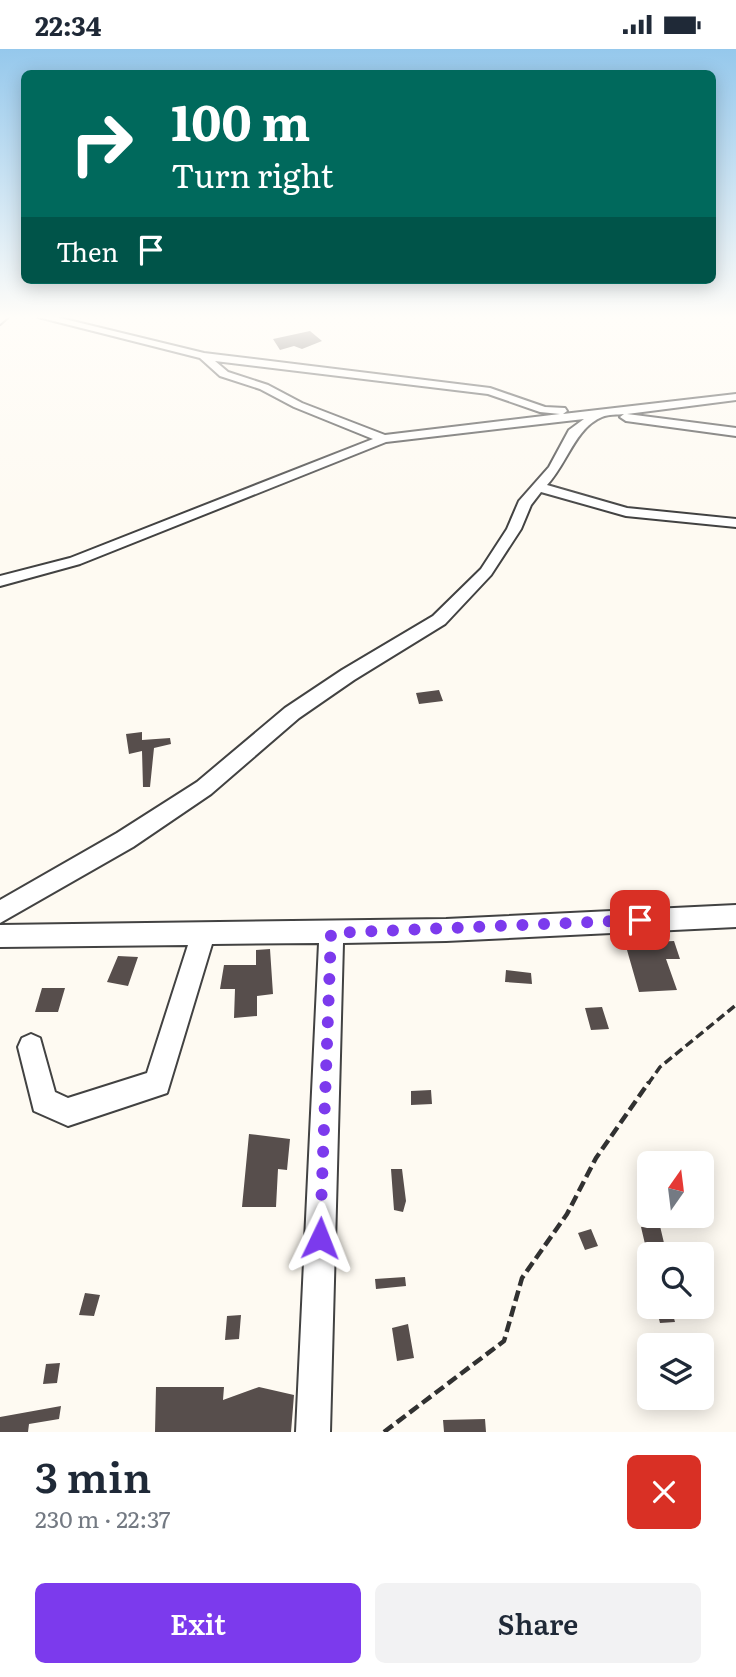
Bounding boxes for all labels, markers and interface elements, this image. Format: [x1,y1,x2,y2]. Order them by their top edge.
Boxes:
text: 22:34 [35,5,101,44]
text: 100 m [171,83,310,156]
icon: right [56,98,147,189]
text: Turn right [171,150,333,198]
text: Then [56,231,118,270]
icon: arrive [132,231,170,269]
pin [610,890,670,950]
icon: arrive [621,901,659,939]
north arrow [637,1151,714,1229]
map controls [637,1151,714,1410]
position arrow [283,1201,357,1275]
button: search [637,1242,714,1319]
button: layers [637,1333,714,1410]
text: 3 min [35,1444,151,1506]
button: close [627,1455,701,1529]
text: 230 m · 22:37 [35,1501,170,1535]
button: Exit [35,1583,361,1663]
button: Share [375,1583,701,1663]

